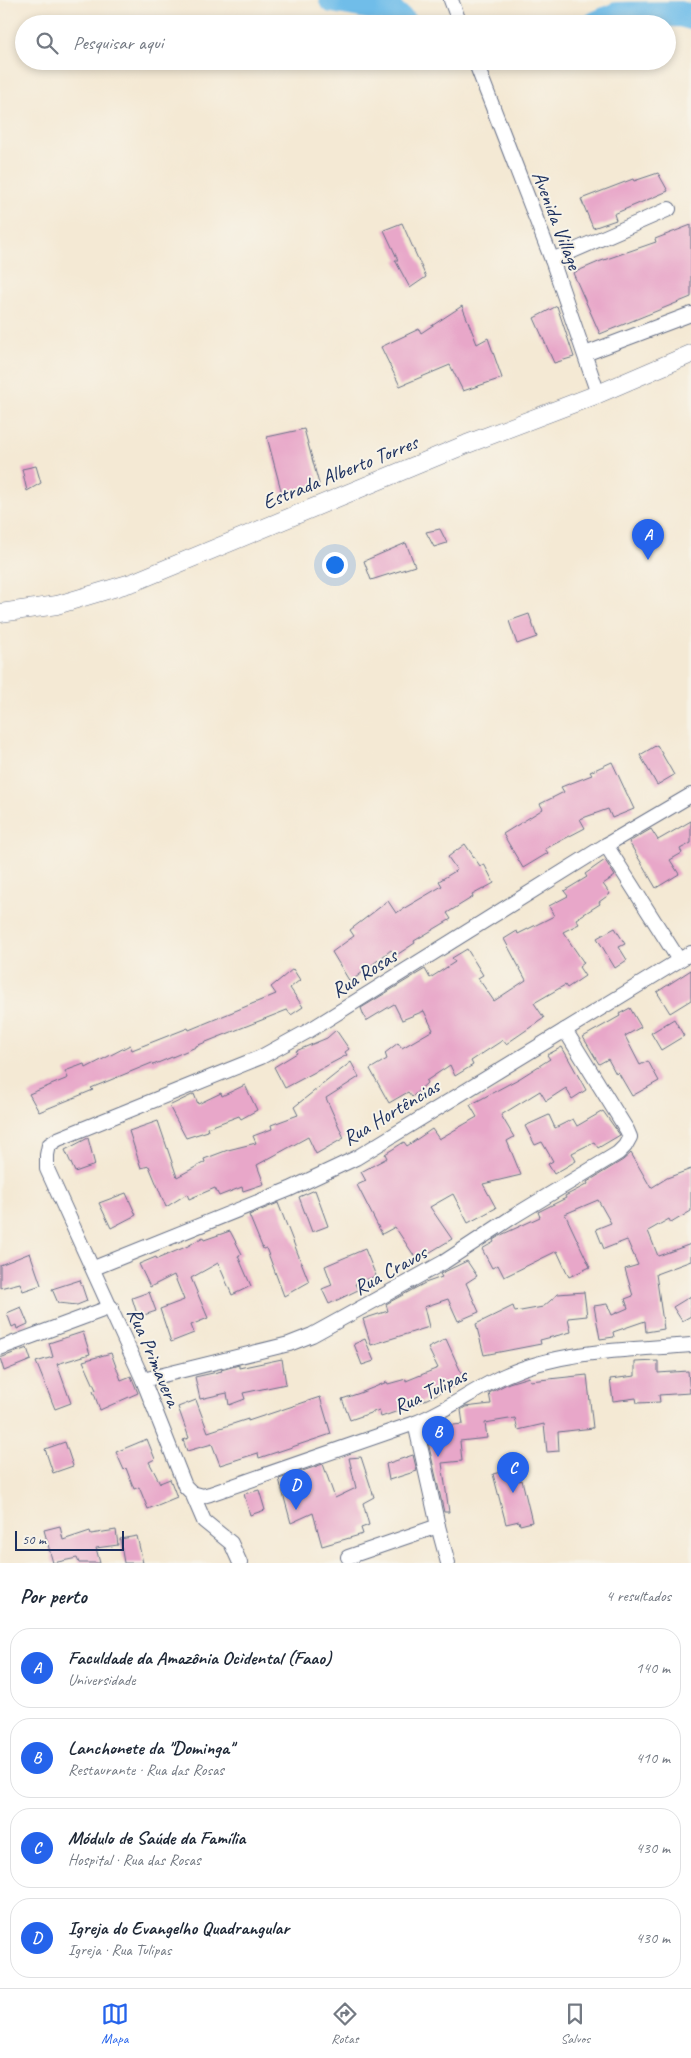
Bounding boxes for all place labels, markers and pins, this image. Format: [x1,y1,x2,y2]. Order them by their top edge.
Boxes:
pin: A [632,519,664,560]
pin: B [422,1416,454,1457]
pin: C [497,1452,529,1493]
pin: D [280,1469,312,1510]

